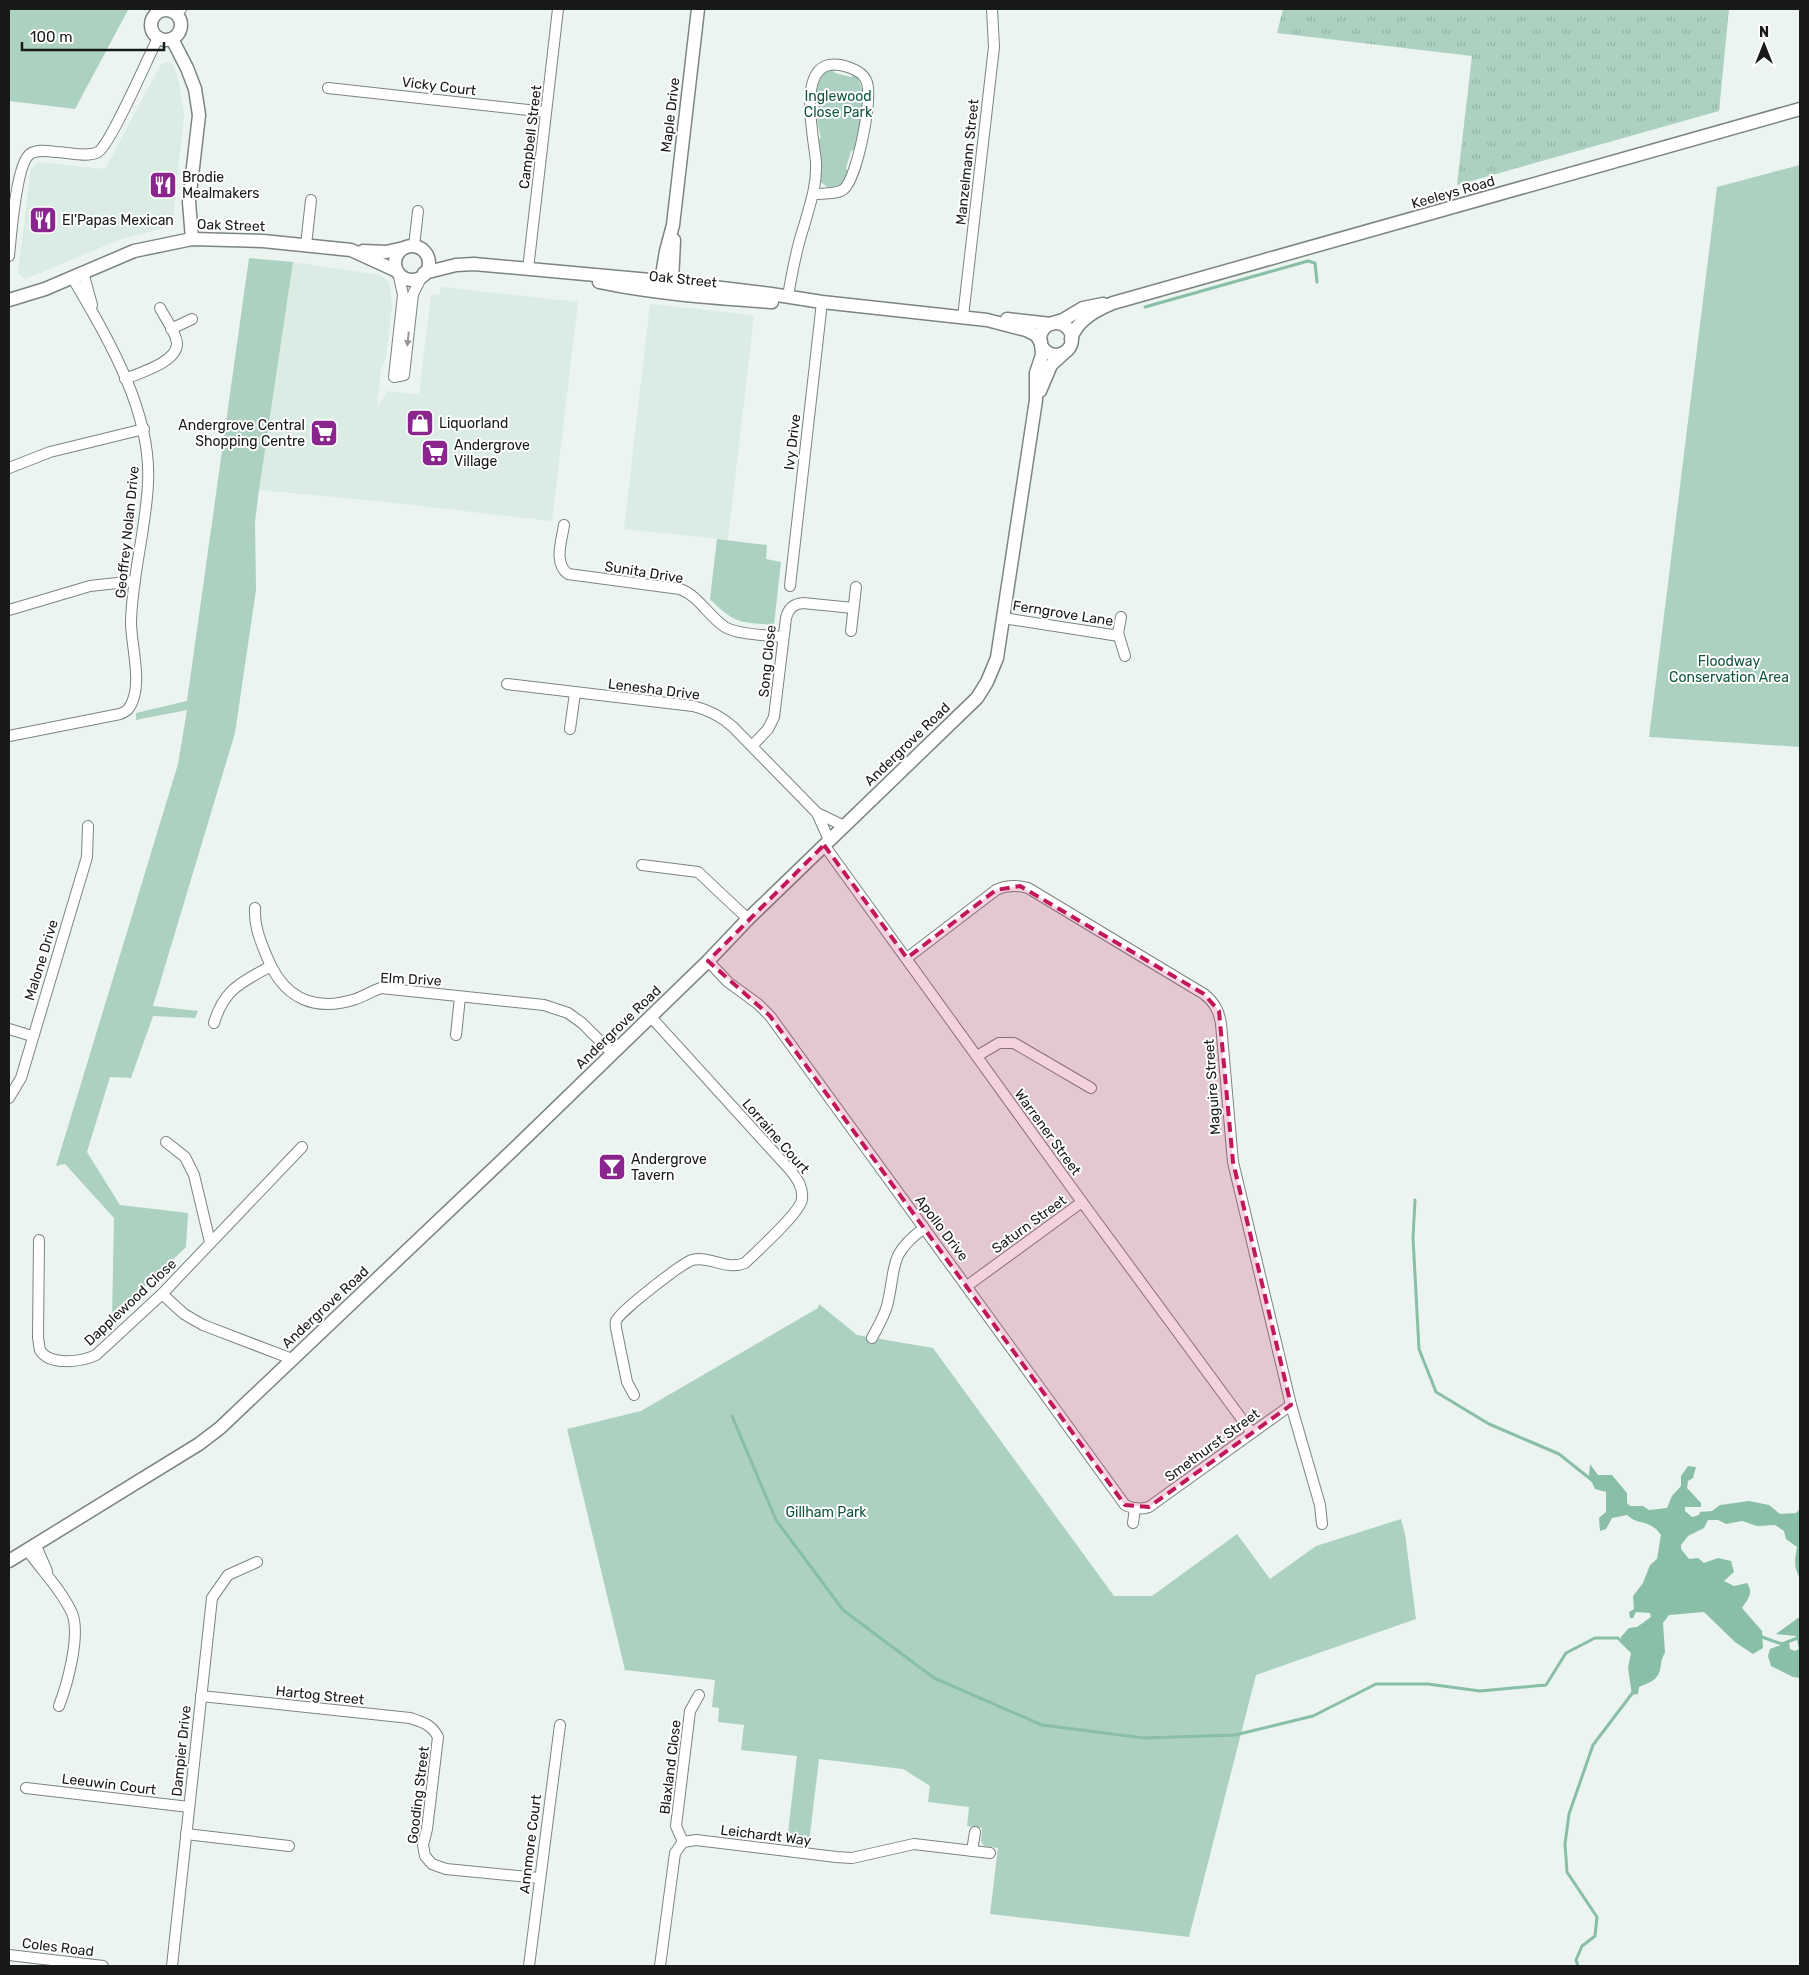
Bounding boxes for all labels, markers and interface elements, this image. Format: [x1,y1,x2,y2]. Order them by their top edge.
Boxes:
scale bar [22,20,165,52]
north arrow [1739,20,1789,70]
text: N [1759,24,1769,41]
text: 100 m [30,28,72,46]
street label: Vicky Court [401,73,478,100]
street label: Maple Drive [657,76,684,154]
street label: Campbell Street [516,84,545,190]
park label: Inglewood Close Park [804,88,873,121]
street label: Manzelmann Street [952,98,983,226]
place label: Brodie Mealmakers [182,169,259,202]
restaurant icon: Brodie Mealmakers [148,170,178,200]
street label: Keeleys Road [1410,172,1497,212]
restaurant icon: El'Papas Mexican [28,205,58,235]
place label: El'Papas Mexican [62,212,174,229]
street label: Oak Street [197,216,266,235]
street label: Oak Street [648,267,718,292]
one-way arrow [403,331,411,347]
shop icon: Liquorland [405,408,435,438]
street label: Ivy Drive [781,413,804,471]
place label: Liquorland [439,415,508,432]
place label: Andergrove Central Shopping Centre [178,417,305,450]
supermarket icon: Andergrove Central Shopping Centre [309,418,339,448]
place label: Andergrove Village [454,437,530,470]
supermarket icon: Andergrove Village [420,438,450,468]
street label: Geoffrey Nolan Drive [112,465,143,599]
street label: Sunita Drive [603,558,685,587]
street label: Ferngrove Lane [1011,597,1115,630]
street label: Song Close [755,624,780,698]
park label: Floodway Conservation Area [1669,653,1789,686]
street label: Lenesha Drive [607,675,701,704]
street label: Andergrove Road [861,699,954,790]
street label: Malone Drive [21,917,62,1003]
street label: Elm Drive [380,969,442,990]
street label: Andergrove Road [572,982,665,1073]
street label: Maguire Street [1201,1038,1224,1135]
street label: Warrener Street [1011,1086,1085,1179]
street label: Lorraine Court [738,1095,813,1178]
place label: Andergrove Tavern [631,1151,707,1184]
bar icon: Andergrove Tavern [597,1152,627,1182]
street label: Saturn Street [989,1191,1070,1257]
street label: Apollo Drive [911,1192,972,1265]
street label: Dapplewood Close [81,1255,180,1349]
street label: Andergrove Road [278,1263,372,1352]
street label: Smethurst Street [1161,1405,1264,1486]
park label: Gillham Park [786,1504,867,1521]
street label: Hartog Street [275,1682,366,1709]
street label: Dampier Drive [168,1704,195,1797]
street label: Blaxland Close [656,1719,685,1815]
street label: Gooding Street [404,1745,433,1845]
street label: Leeuwin Court [61,1770,158,1799]
street label: Annmore Court [516,1793,545,1895]
street label: Leichardt Way [720,1821,813,1850]
street label: Coles Road [21,1935,95,1960]

